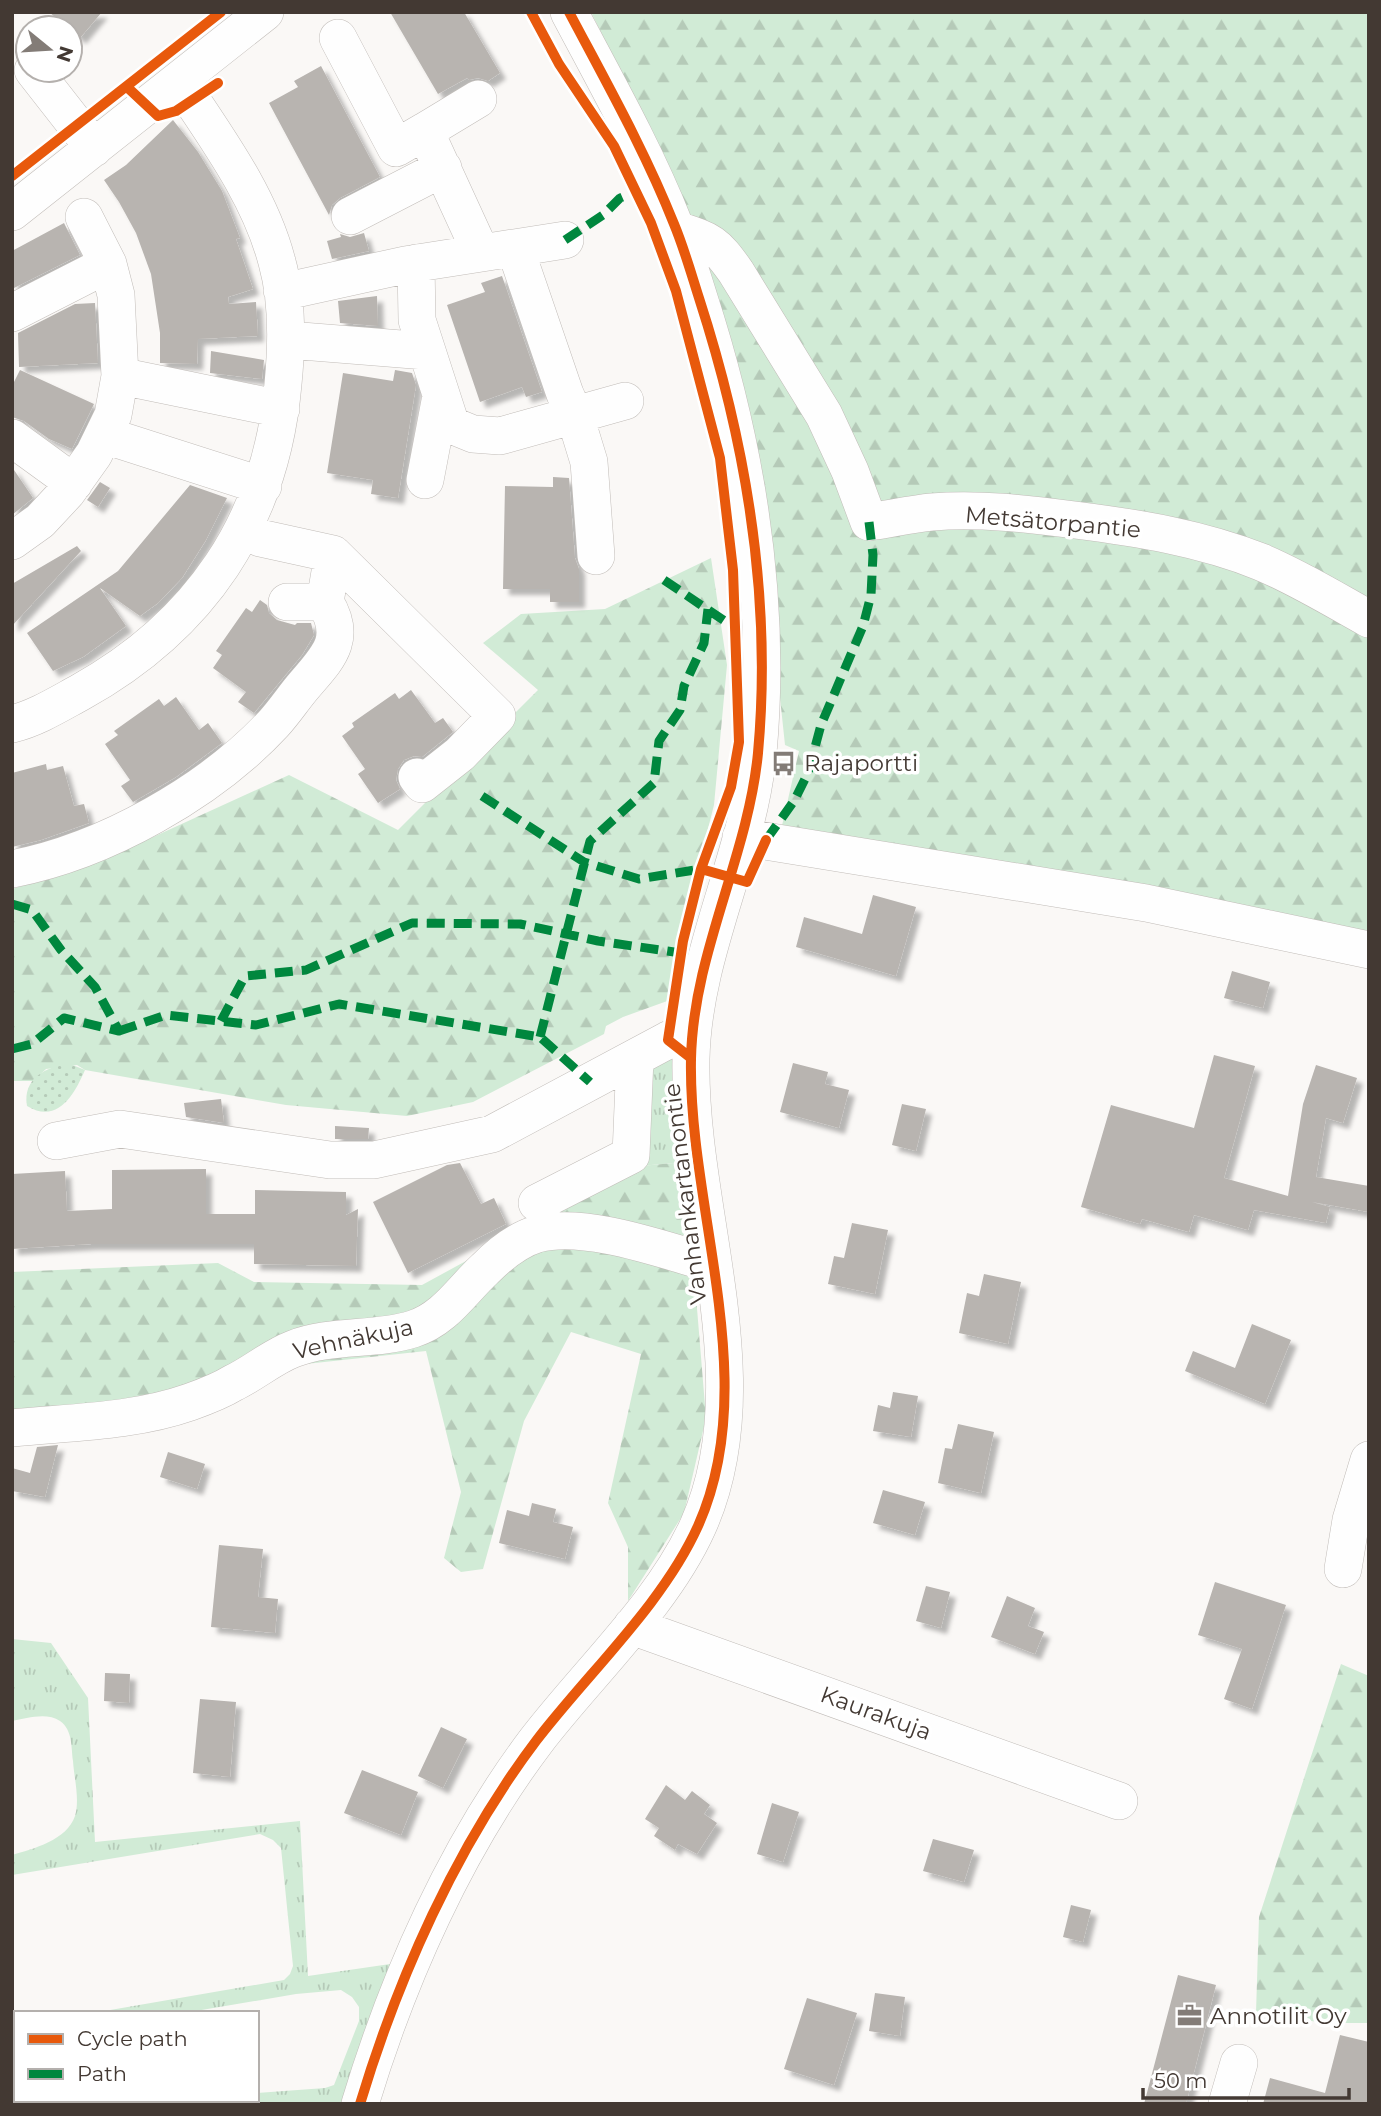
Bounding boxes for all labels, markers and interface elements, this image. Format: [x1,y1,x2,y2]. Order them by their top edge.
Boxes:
north arrow [14,14,84,84]
text: N [51,43,78,65]
street label: Metsätorpantie [964,500,1142,544]
bus stop icon: Rajaportti [770,749,798,777]
place label: Rajaportti [804,749,918,777]
street label: Vanhankartanontie [658,1082,712,1306]
street label: Vehnäkuja [290,1313,416,1365]
street label: Kaurakuja [817,1680,935,1746]
office icon: Annotilit Oy [1176,2002,1204,2030]
place label: Annotilit Oy [1210,2002,1347,2030]
legend [14,2011,259,2102]
text: Cycle path [77,2026,188,2051]
scale bar [1143,2056,1350,2100]
text: Path [77,2061,127,2086]
text: 50 m [1154,2068,1208,2093]

